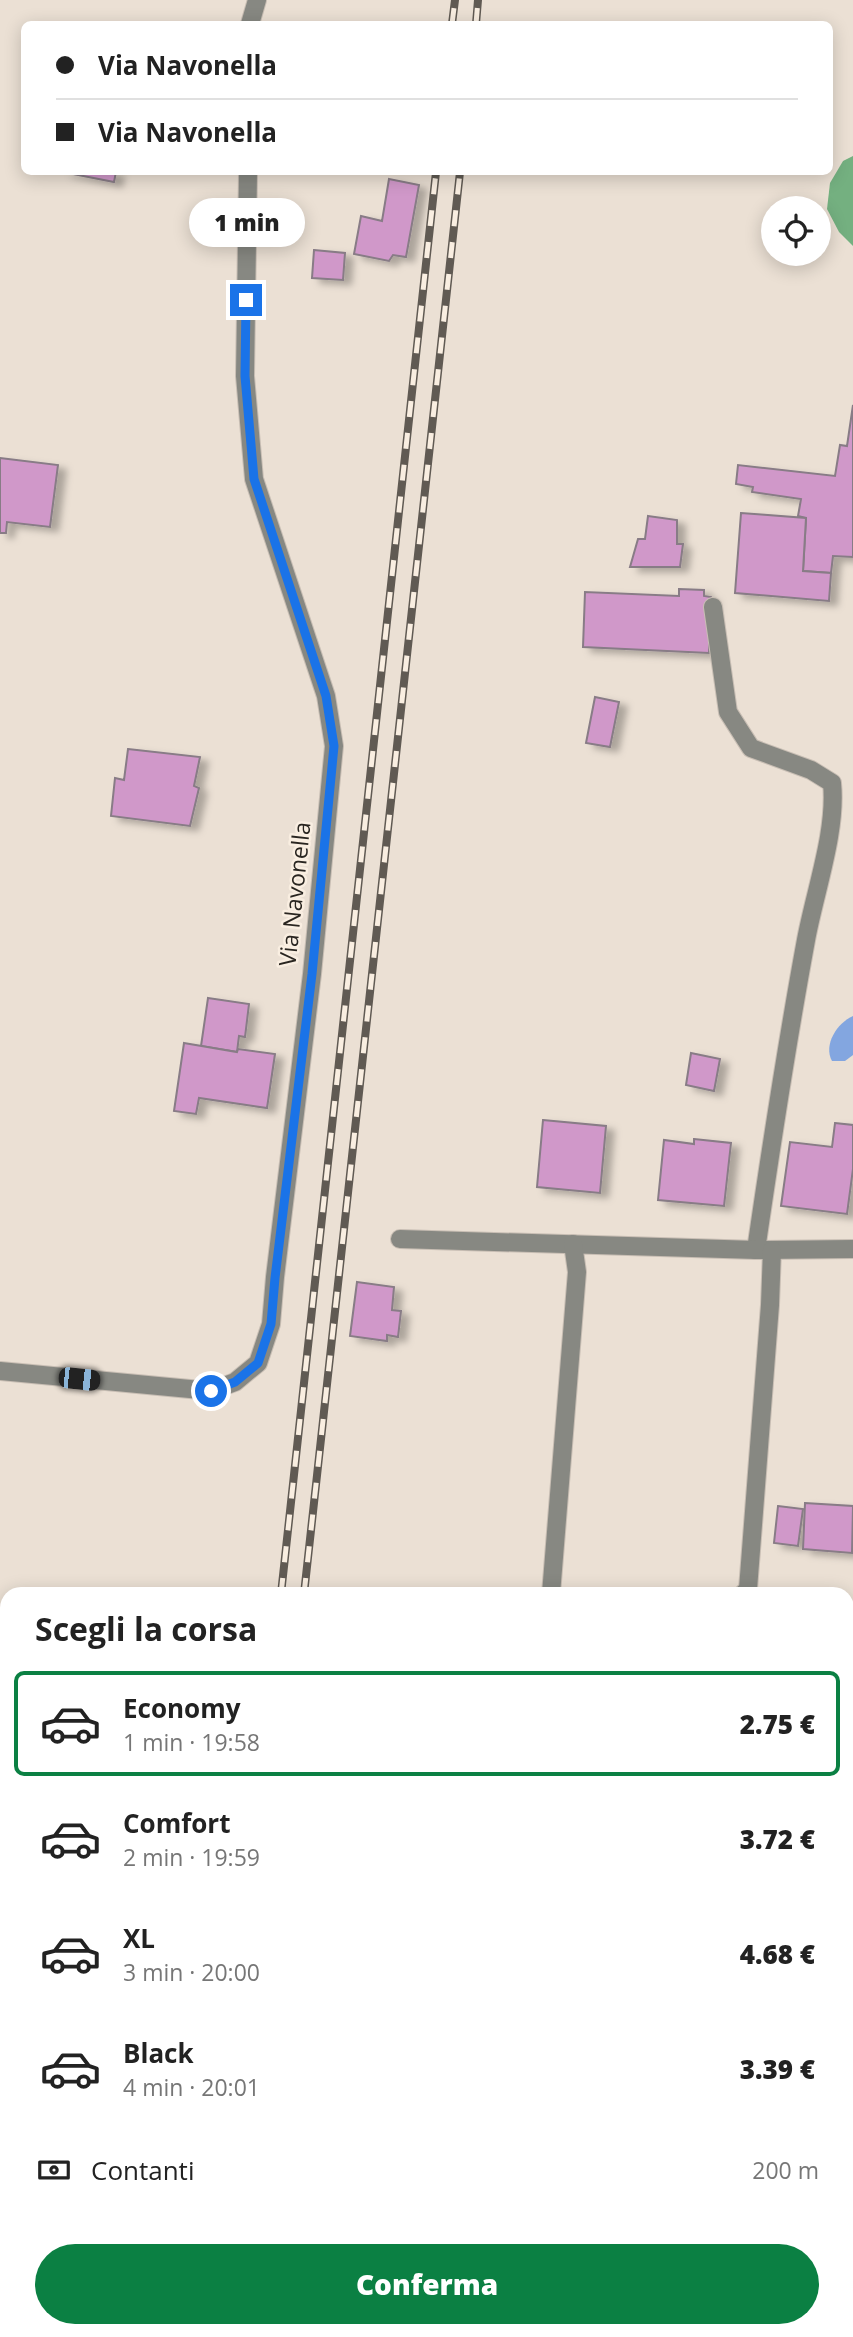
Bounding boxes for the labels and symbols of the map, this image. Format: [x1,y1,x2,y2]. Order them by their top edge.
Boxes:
callout: 1 min [188,198,304,247]
route end [230,284,262,316]
street label: Via Navonella [271,820,318,968]
car [58,1366,101,1392]
route start [195,1375,227,1407]

